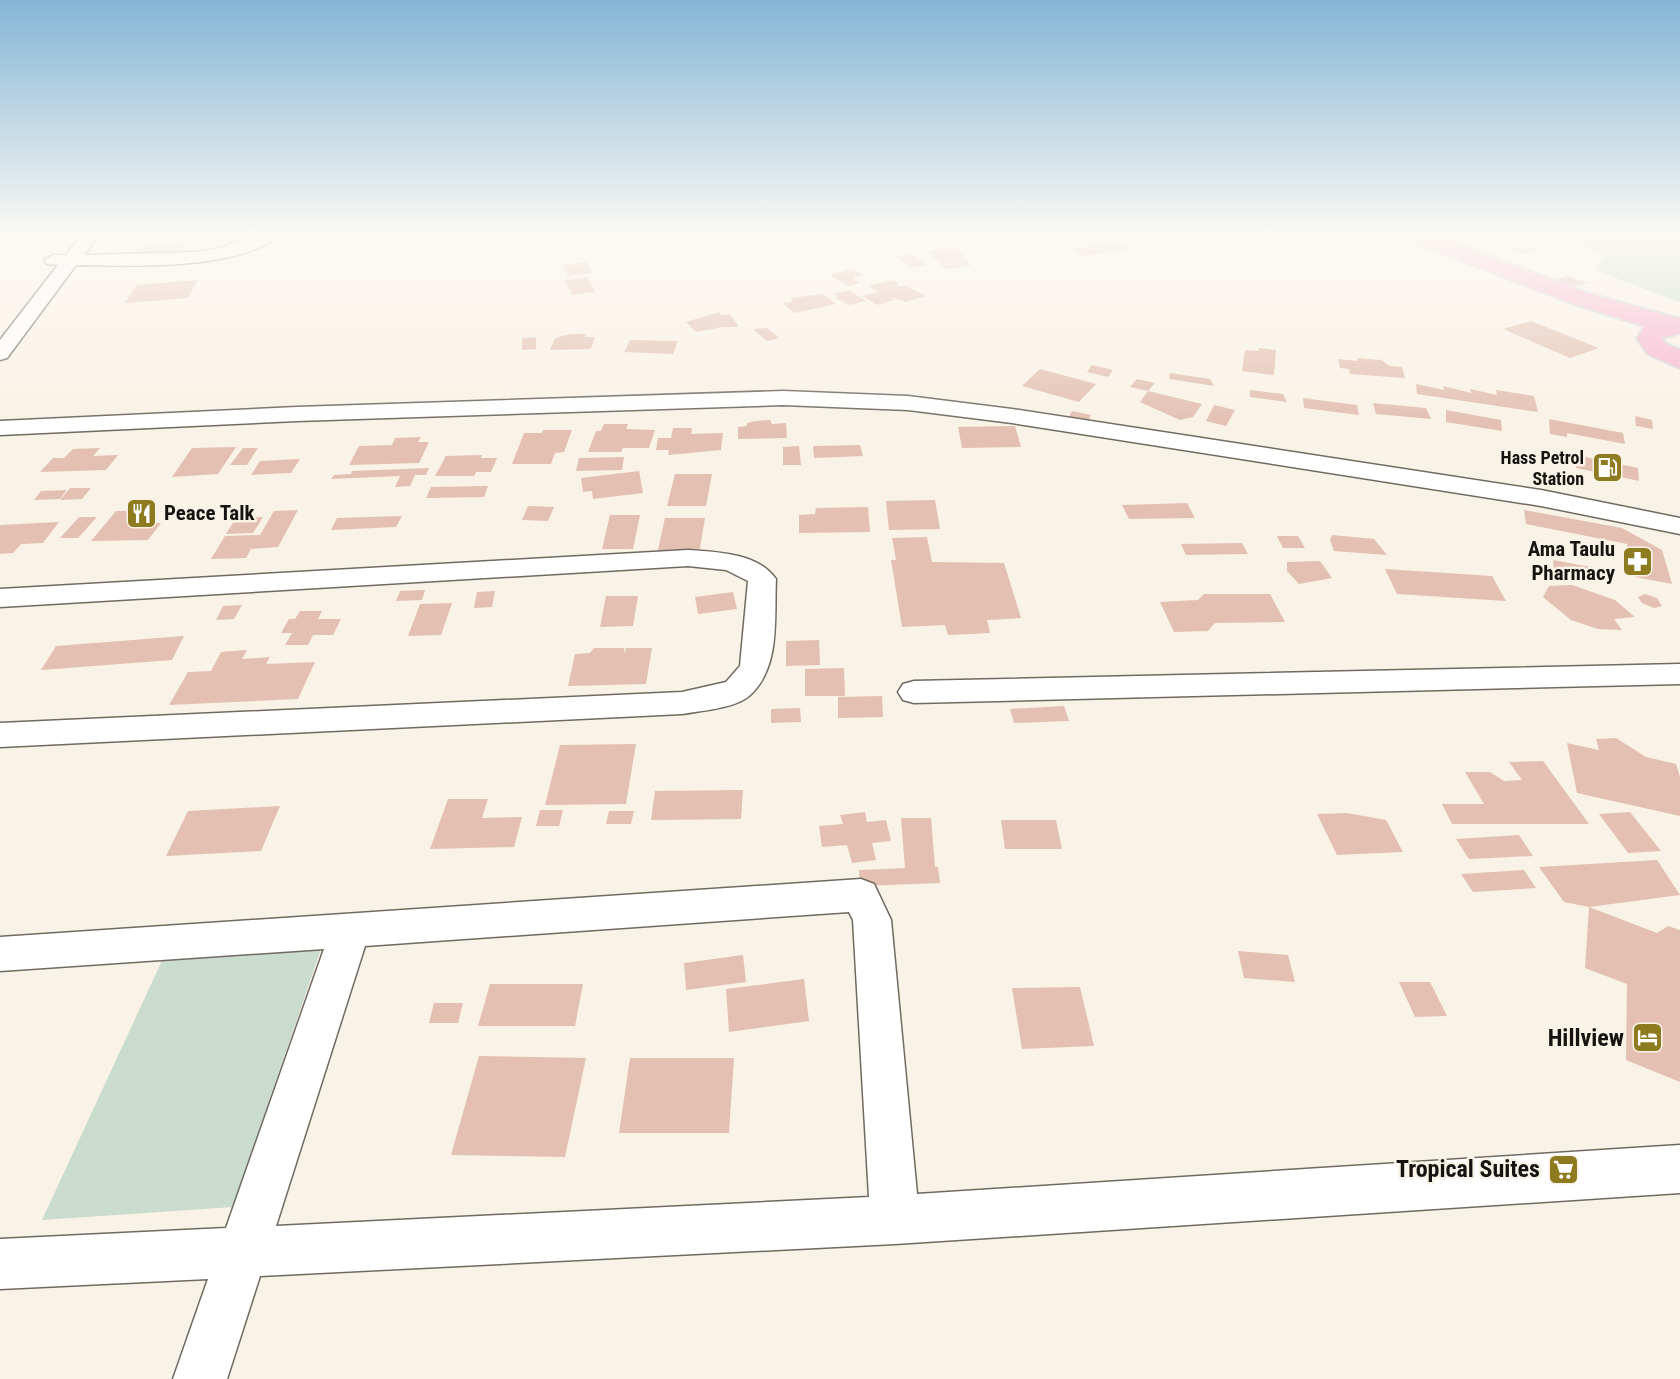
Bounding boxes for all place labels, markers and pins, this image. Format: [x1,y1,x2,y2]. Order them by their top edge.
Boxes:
place label: Hass Petrol Station [1501,447,1584,489]
fuel station icon: Hass Petrol Station [1590,450,1624,484]
restaurant icon: Peace Talk [124,496,158,530]
place label: Peace Talk [164,501,256,525]
place label: Ama Taulu Pharmacy [1528,537,1616,585]
pharmacy icon: Ama Taulu Pharmacy [1621,544,1655,578]
hotel icon: Hillview [1630,1021,1664,1055]
place label: Hillview [1548,1024,1624,1052]
supermarket icon: Tropical Suites [1546,1152,1580,1186]
place label: Tropical Suites [1396,1155,1540,1183]

